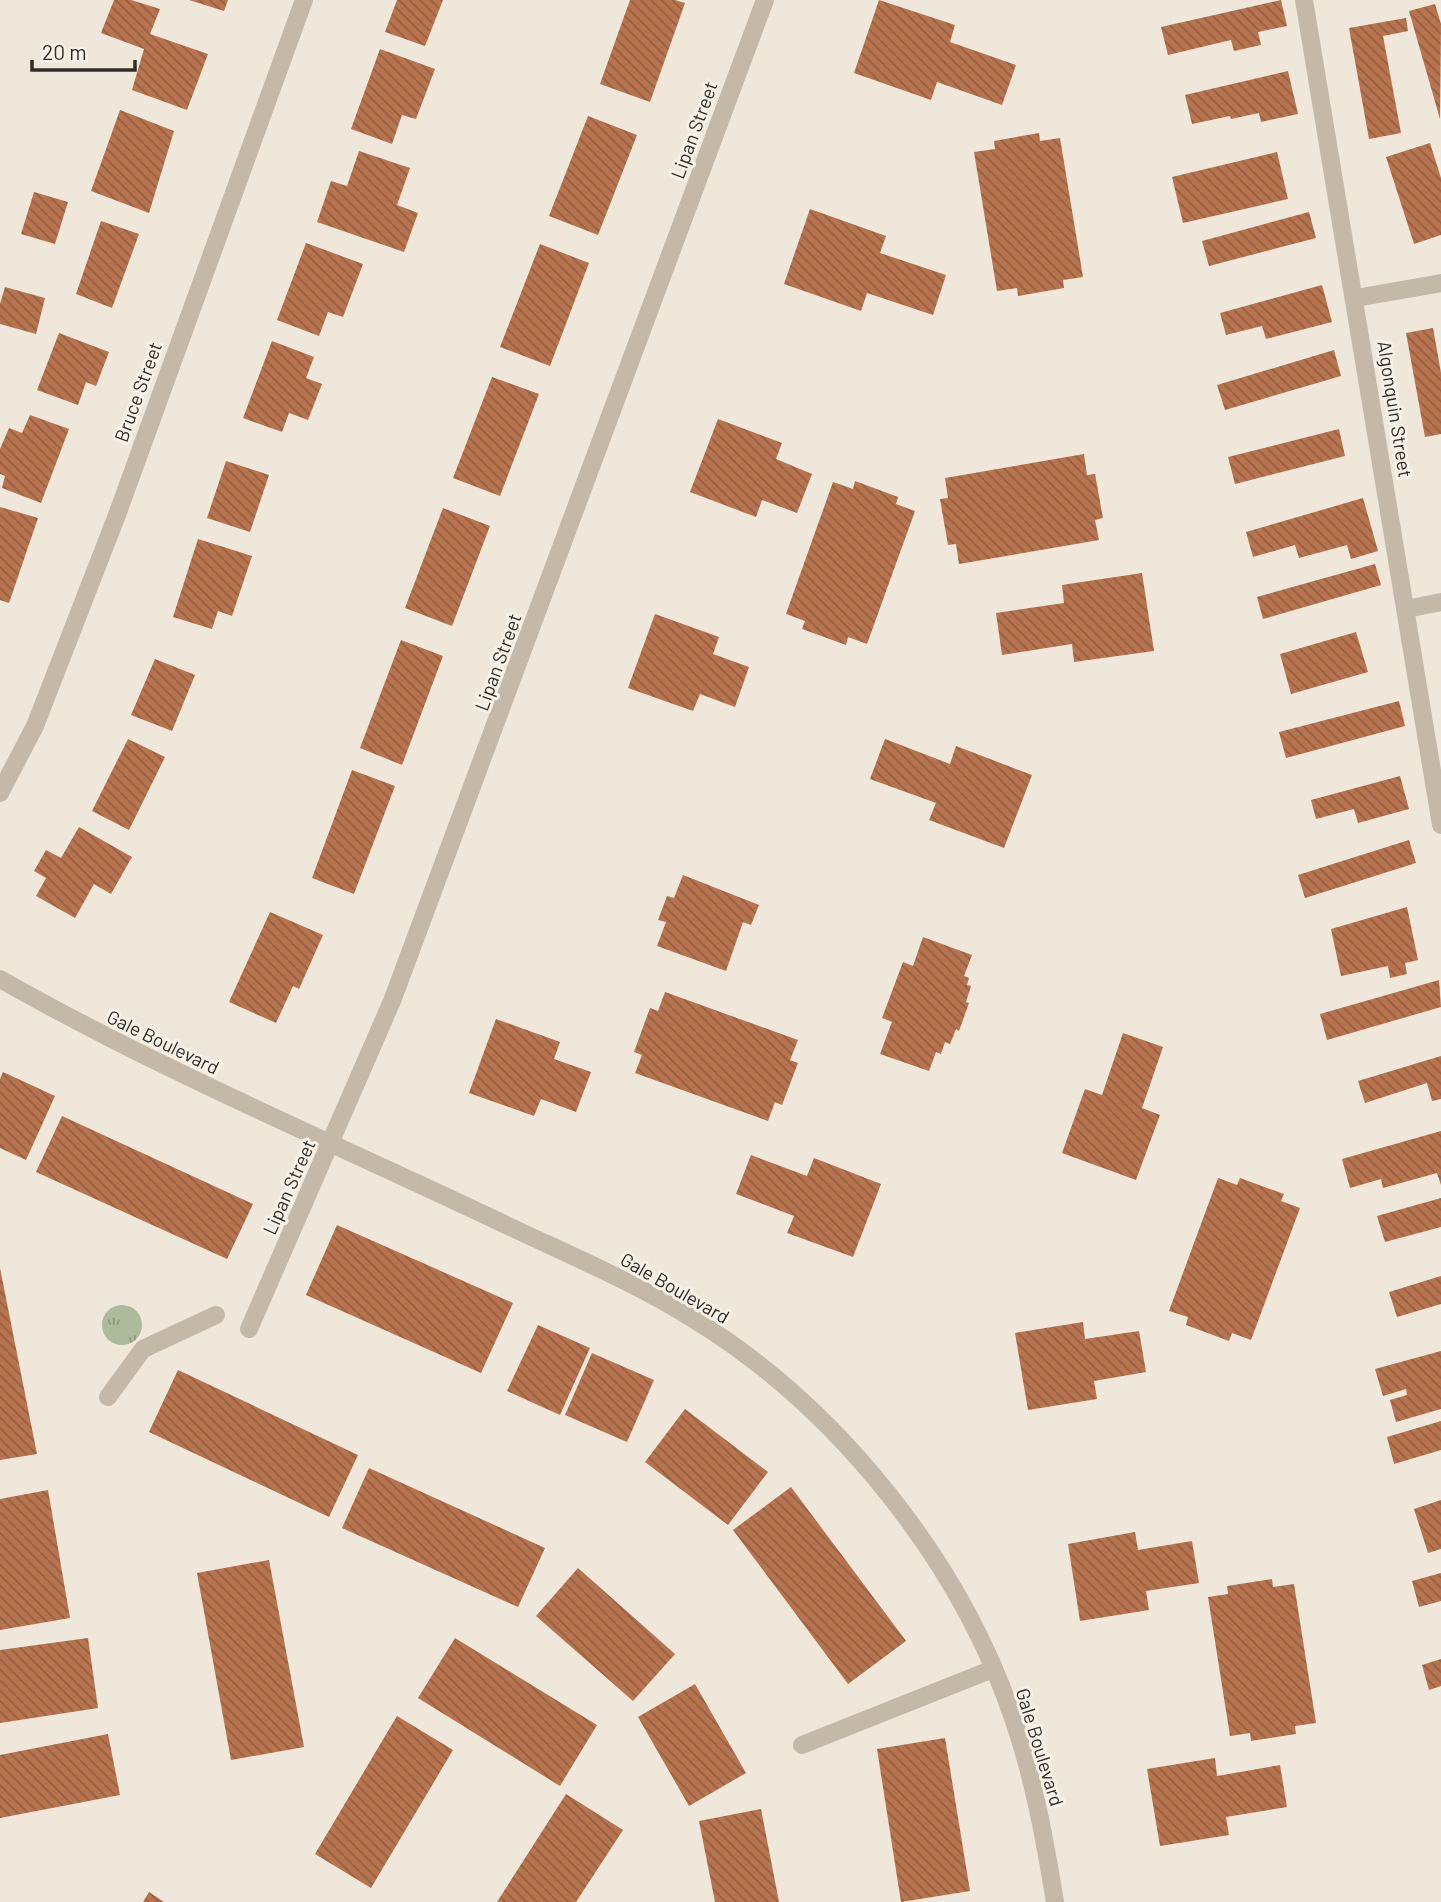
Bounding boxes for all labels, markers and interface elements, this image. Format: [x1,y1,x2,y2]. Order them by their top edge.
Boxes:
scale bar [32,28,135,72]
text: 20 m [42,39,87,64]
street label: Lipan Street [665,78,722,182]
street label: Bruce Street [109,339,166,445]
street label: Algonquin Street [1373,339,1418,479]
street label: Lipan Street [469,610,526,714]
street label: Gale Boulevard [103,1004,223,1079]
street label: Lipan Street [257,1136,320,1238]
street label: Gale Boulevard [617,1247,734,1328]
street label: Gale Boulevard [1012,1685,1069,1809]

